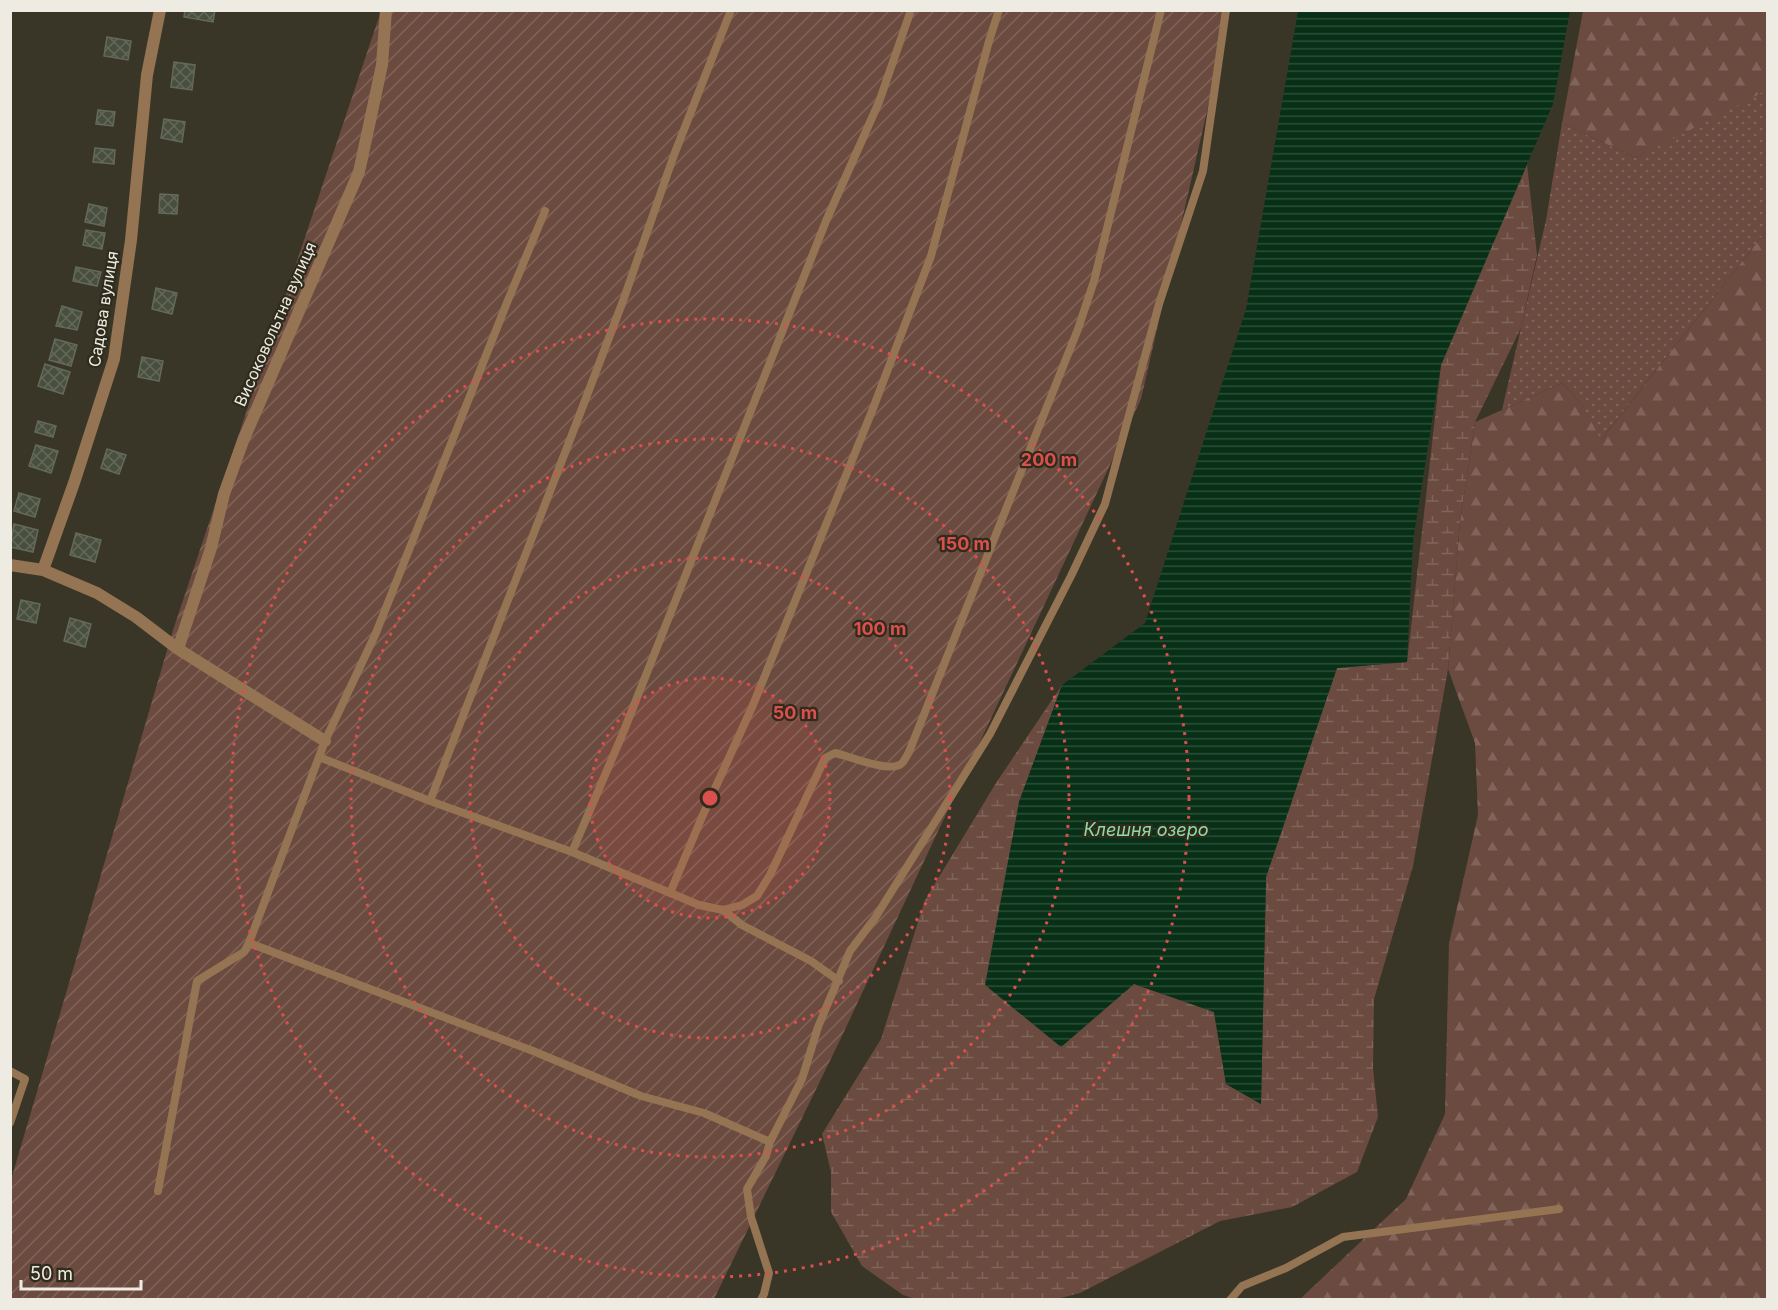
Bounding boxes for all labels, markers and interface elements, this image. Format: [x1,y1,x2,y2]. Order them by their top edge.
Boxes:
street label: Високовольтна вулиця [230,239,320,409]
street label: Садова вулиця [84,250,122,368]
text: 200 m [1021,449,1077,470]
text: 150 m [938,533,990,554]
text: 100 m [854,618,906,639]
text: 50 m [773,702,817,723]
centre of rings [700,788,720,808]
water label: Клешня озеро [1083,819,1209,840]
scale bar [21,1253,141,1291]
text: 50 m [30,1263,73,1284]

